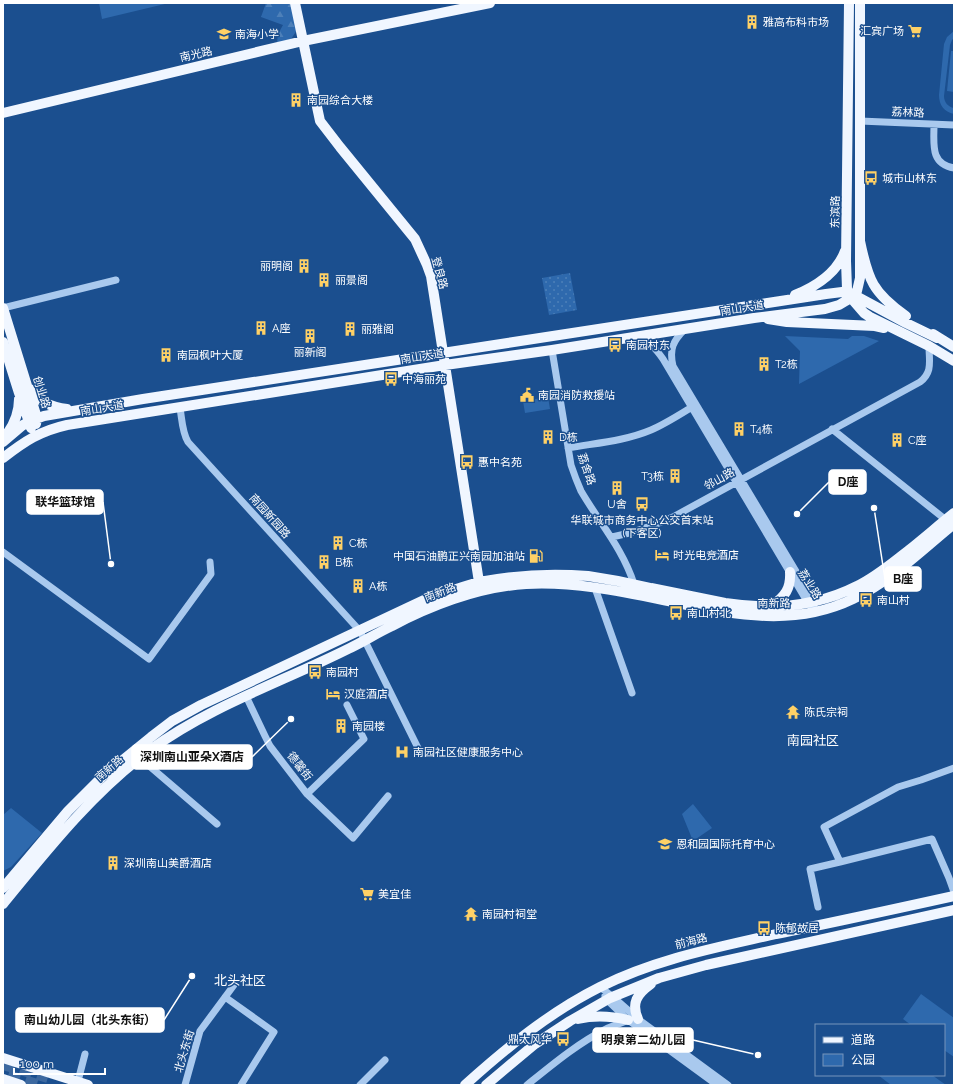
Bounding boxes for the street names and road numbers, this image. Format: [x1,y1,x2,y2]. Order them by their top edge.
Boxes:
street label: 南光路 [179,44,214,65]
street label: 荔林路 [891,105,925,120]
street label: 东滨路 [829,195,842,229]
street label: 登良路 [429,256,450,291]
street label: 南山大道 [719,299,765,318]
street label: 南山大道 [399,347,445,366]
street label: 创业路 [30,374,53,410]
street label: 南山大道 [79,399,125,418]
street label: 荔舍路 [575,451,598,487]
street label: 邻山路 [702,466,737,493]
street label: 南园新园路 [246,492,293,541]
street label: 荔业路 [795,567,824,602]
street label: 南新路 [422,580,458,604]
street label: 南新路 [757,597,791,610]
street label: 德馨街 [284,749,315,783]
street label: 南新路 [93,753,126,784]
street label: 前海路 [674,931,709,952]
street label: 北头东街 [172,1028,197,1074]

